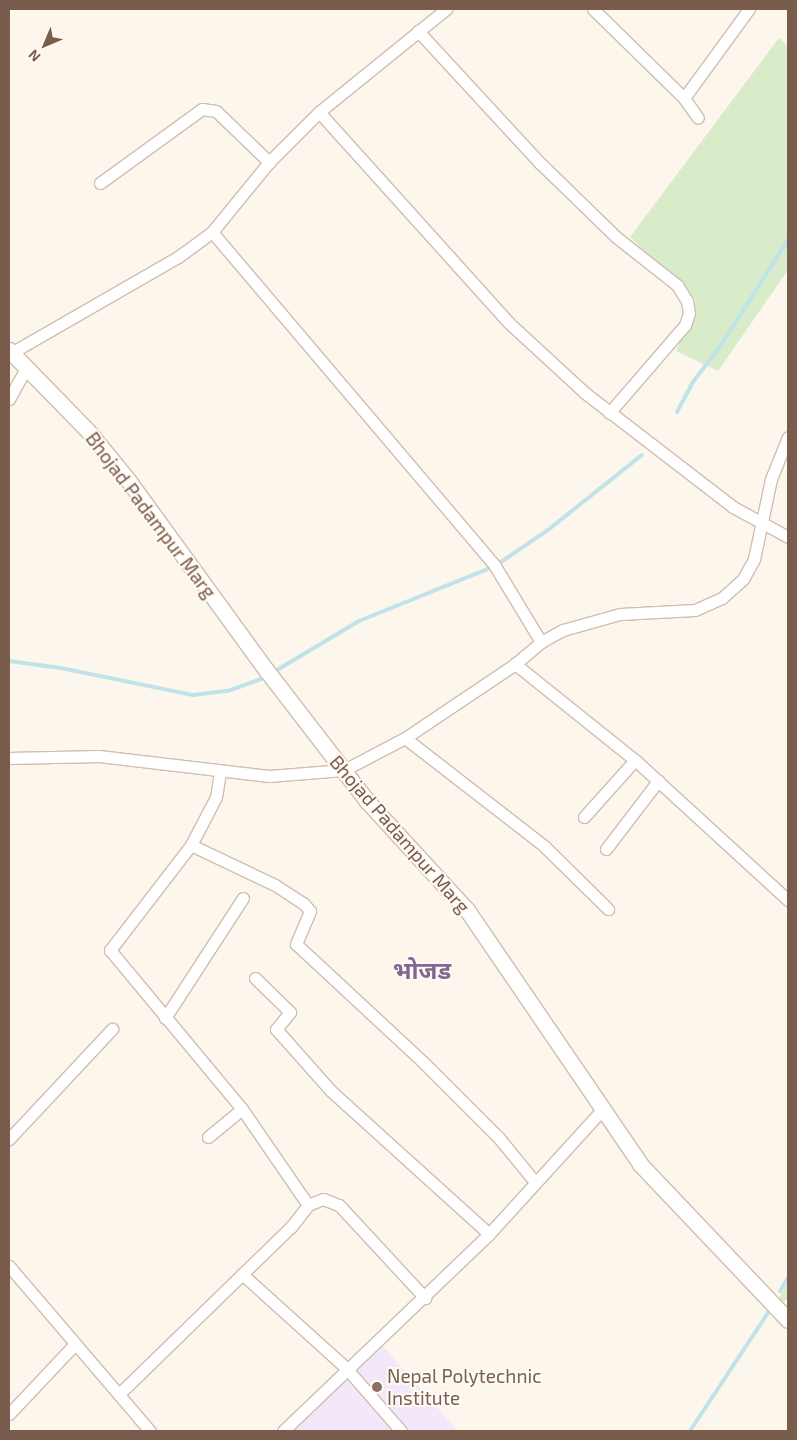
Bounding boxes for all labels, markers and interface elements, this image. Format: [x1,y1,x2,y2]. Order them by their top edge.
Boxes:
north arrow [20,20,70,70]
text: N [24,46,44,66]
street label: Bhojad Padampur Marg [81,427,221,603]
street label: Bhojad Padampur Marg [325,750,475,918]
district label: भोजड [393,956,451,984]
place label: Nepal Polytechnic Institute [387,1365,542,1409]
marker: Nepal Polytechnic Institute [371,1381,383,1393]

